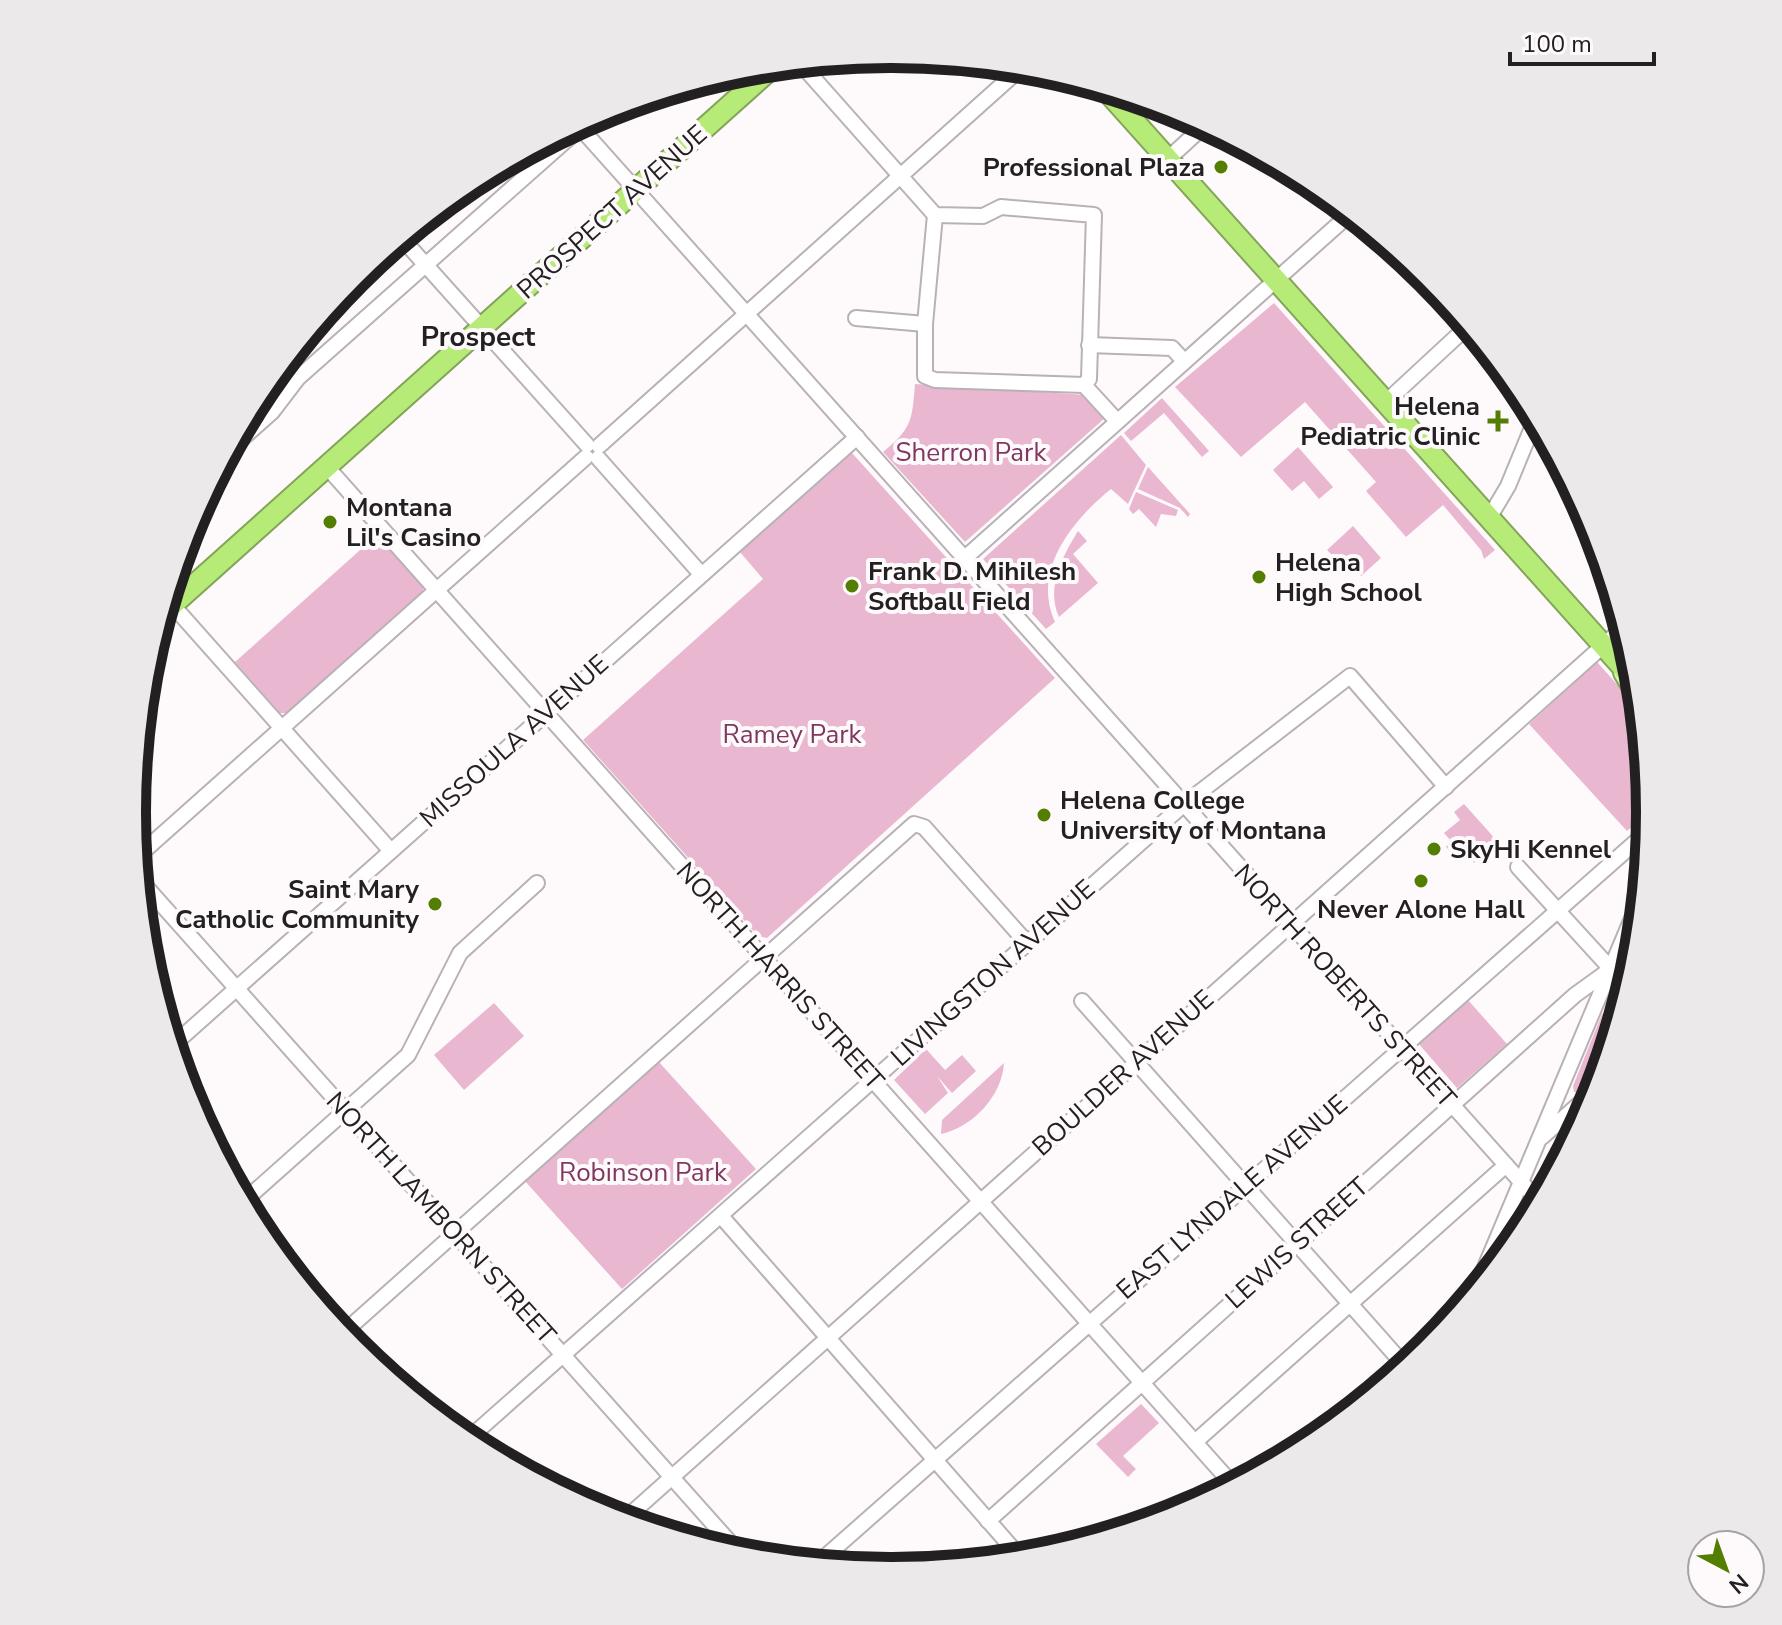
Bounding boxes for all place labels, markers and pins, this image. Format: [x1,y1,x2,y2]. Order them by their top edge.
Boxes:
place label: Professional Plaza [983,150,1205,185]
marker: Professional Plaza [1212,158,1230,176]
place label: Helena Pediatric Clinic [1300,389,1480,454]
marker: Helena Pediatric Clinic [1487,410,1509,432]
place label: Montana Lil's Casino [346,490,481,555]
marker: Montana Lil's Casino [321,513,339,531]
place label: Helena High School [1275,545,1423,610]
place label: Frank D. Mihilesh Softball Field [868,554,1076,619]
marker: Helena High School [1250,568,1268,586]
marker: Frank D. Mihilesh Softball Field [843,577,861,595]
place label: Helena College University of Montana [1060,783,1327,848]
marker: Helena College University of Montana [1035,806,1053,824]
place label: SkyHi Kennel [1450,832,1612,867]
marker: SkyHi Kennel [1425,840,1443,858]
place label: Saint Mary Catholic Community [175,872,419,937]
marker: Never Alone Hall [1412,872,1430,890]
place label: Never Alone Hall [1317,892,1526,927]
marker: Saint Mary Catholic Community [426,895,444,913]

